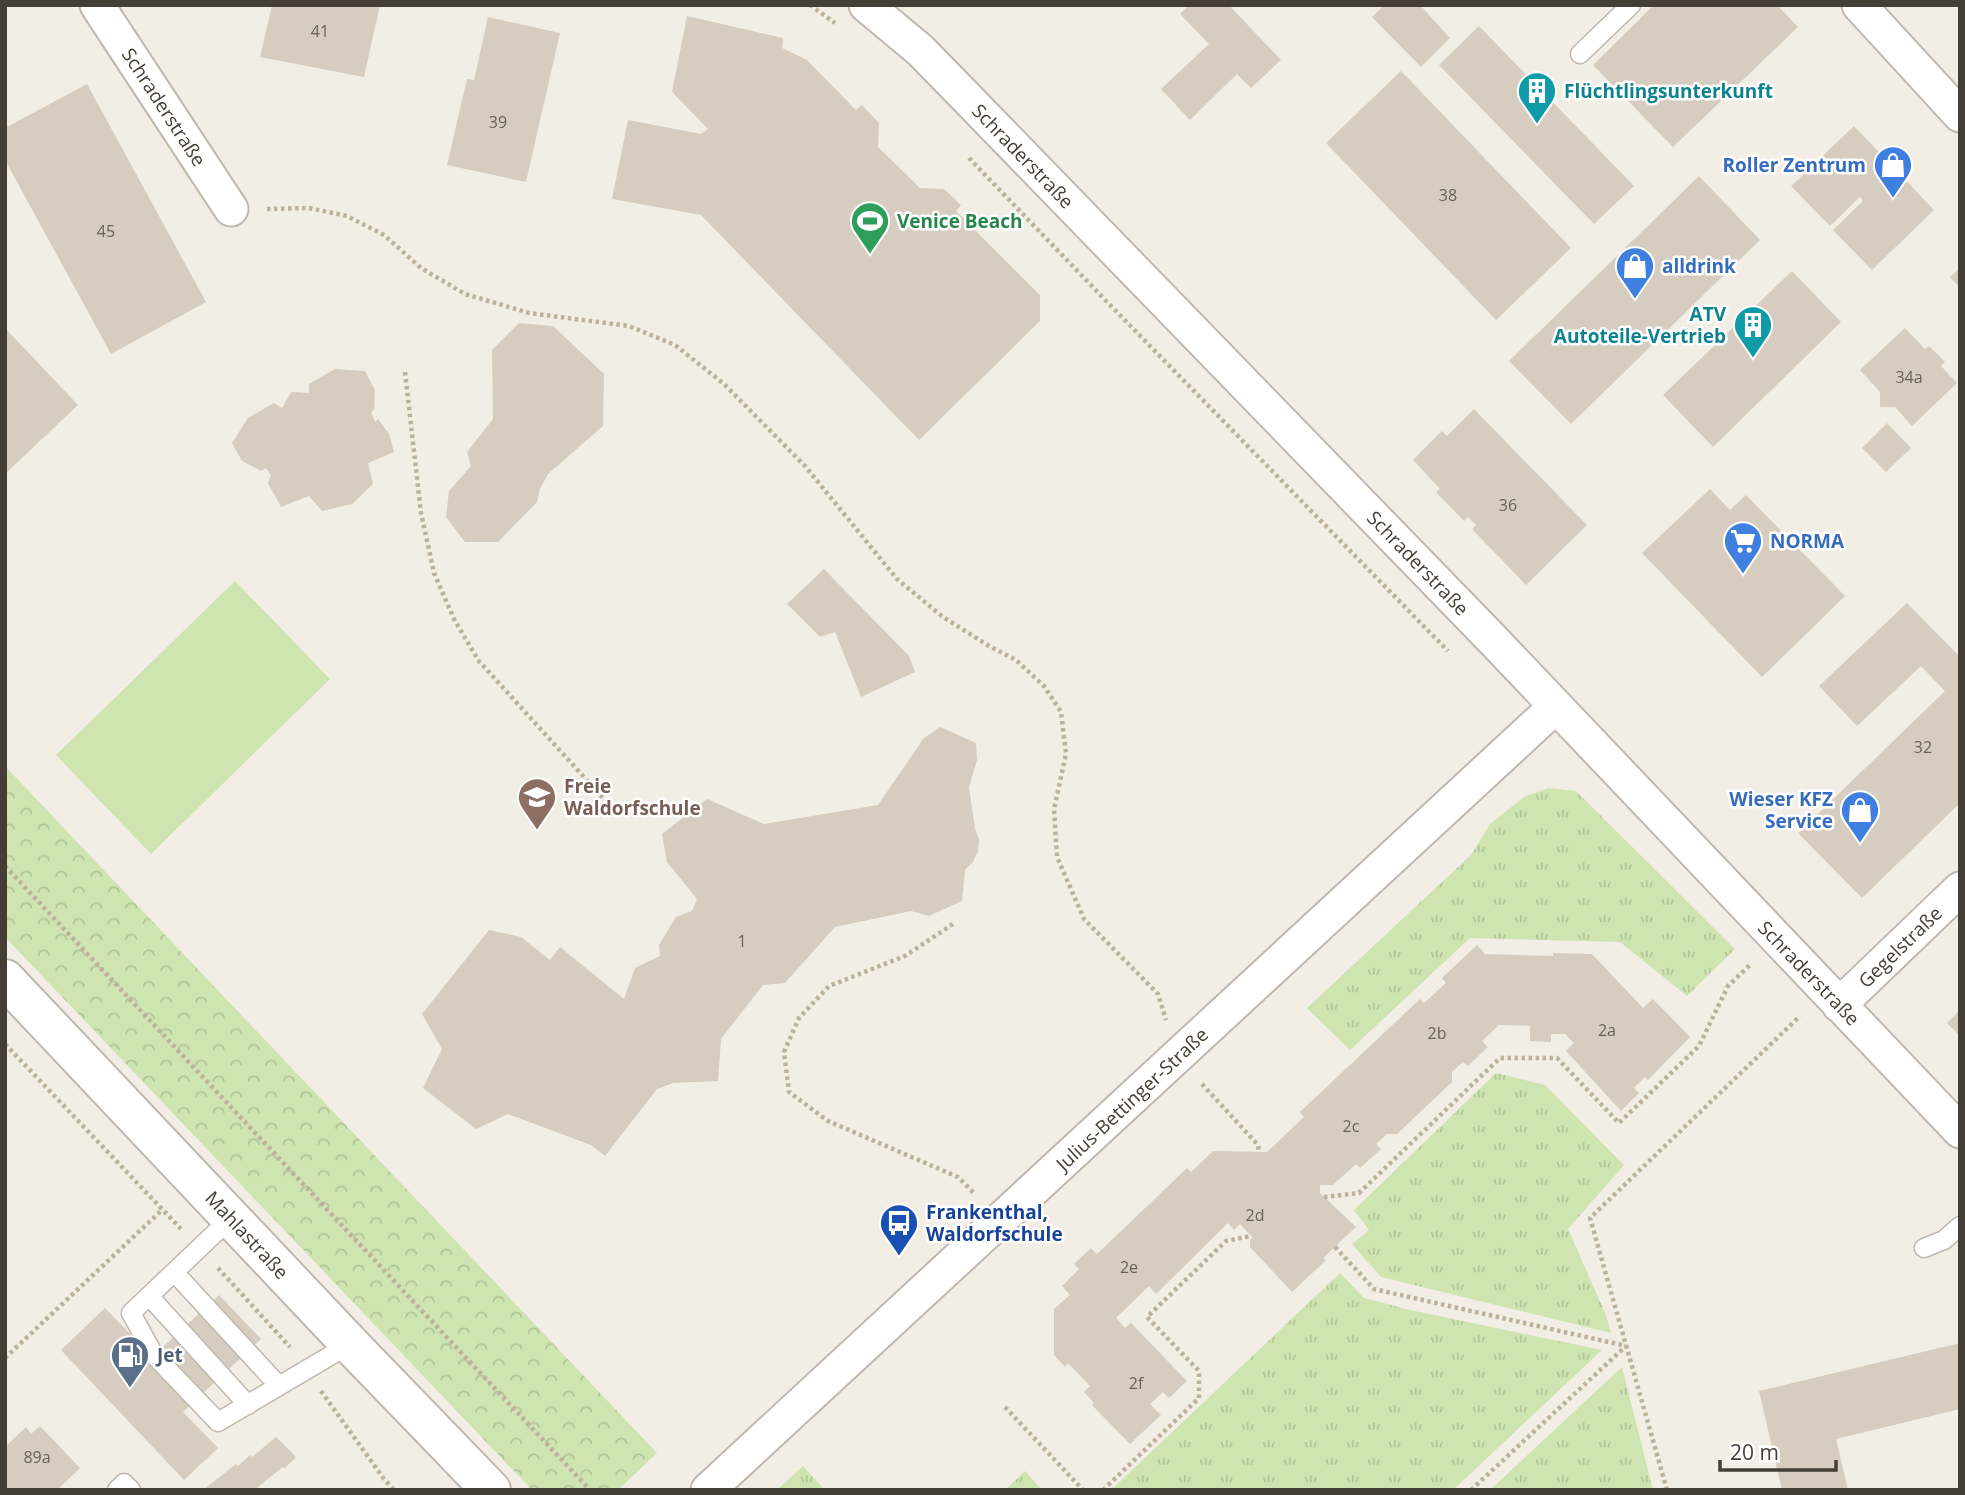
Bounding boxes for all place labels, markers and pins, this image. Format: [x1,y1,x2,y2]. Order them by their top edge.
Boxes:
building icon: Flüchtlingsunterkunft [1516,70,1558,125]
place label: Flüchtlingsunterkunft [1564,78,1773,104]
shop icon: Roller Zentrum [1872,144,1914,199]
place label: Roller Zentrum [1723,152,1866,178]
sports icon: Venice Beach [849,200,891,255]
place label: Venice Beach [897,208,1023,234]
shop icon: alldrink [1614,245,1656,300]
place label: alldrink [1662,253,1736,279]
place label: ATV Autoteile-Vertrieb [1554,301,1727,349]
building icon: ATV Autoteile-Vertrieb [1732,304,1774,359]
supermarket icon: NORMA [1722,520,1764,575]
place label: NORMA [1770,528,1845,554]
place label: Freie Waldorfschule [564,773,701,821]
school or university icon: Freie Waldorfschule [516,776,558,831]
place label: Wieser KFZ Service [1729,786,1833,834]
shop icon: Wieser KFZ Service [1839,789,1881,844]
place label: Frankenthal, Waldorfschule [926,1199,1063,1247]
bus stop icon: Frankenthal, Waldorfschule [878,1202,920,1257]
fuel station icon: Jet [109,1334,151,1389]
place label: Jet [155,1342,183,1368]

